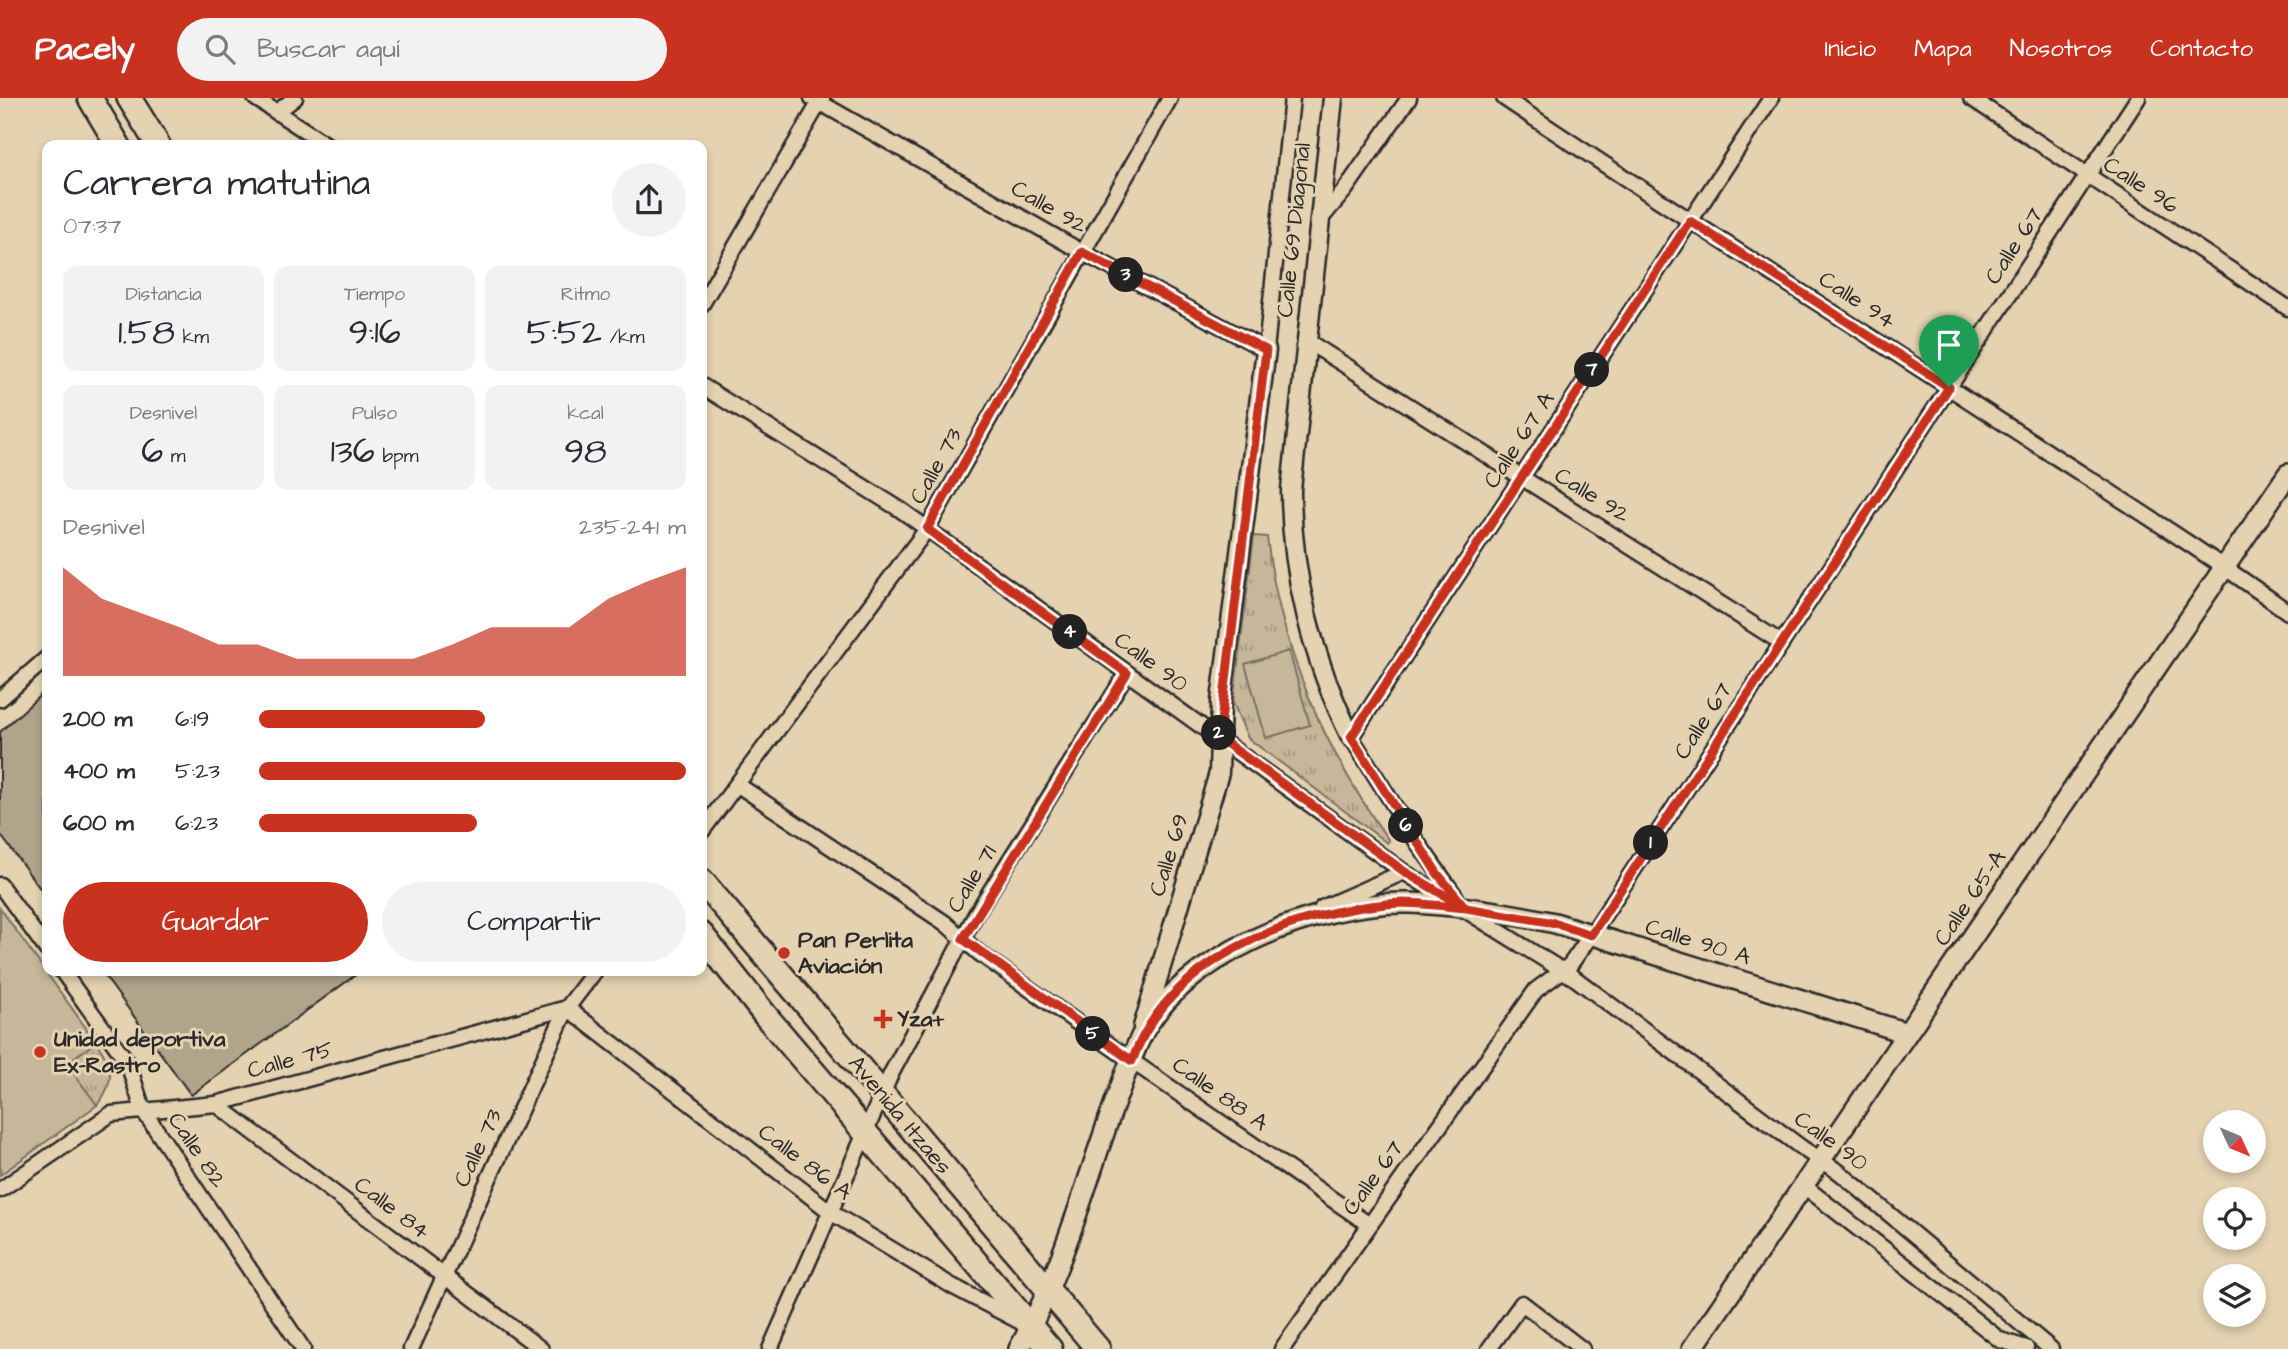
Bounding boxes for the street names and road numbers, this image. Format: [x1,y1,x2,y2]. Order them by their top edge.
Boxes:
street label: Calle 69 Diagonal [1269,141,1320,319]
street label: Calle 96 [2097,149,2185,221]
street label: Calle 92 [1005,172,1093,242]
street label: Calle 67 [1977,201,2051,291]
street label: Calle 94 [1812,263,1902,337]
street label: Calle 67 A [1476,385,1562,495]
street label: Calle 73 [902,422,970,510]
street label: Calle 92 [1548,459,1636,531]
street label: Calle 90 [1107,624,1195,700]
street label: Calle 67 [1666,676,1740,766]
street label: Calle 69 [1141,810,1197,900]
street label: Calle 71 [939,839,1005,919]
street label: Calle 65-A [1926,843,2014,952]
street label: Calle 90 A [1641,911,1755,973]
street label: Calle 75 [244,1033,336,1087]
street label: Avenida Itzaes [841,1049,959,1181]
street label: Calle 88 A [1166,1049,1275,1139]
street label: Calle 73 [446,1103,510,1192]
street label: Calle 90 [1787,1103,1875,1179]
street label: Calle 82 [160,1106,234,1194]
street label: Calle 86 A [751,1116,859,1208]
street label: Calle 67 [1335,1134,1411,1222]
street label: Calle 84 [347,1169,437,1247]

